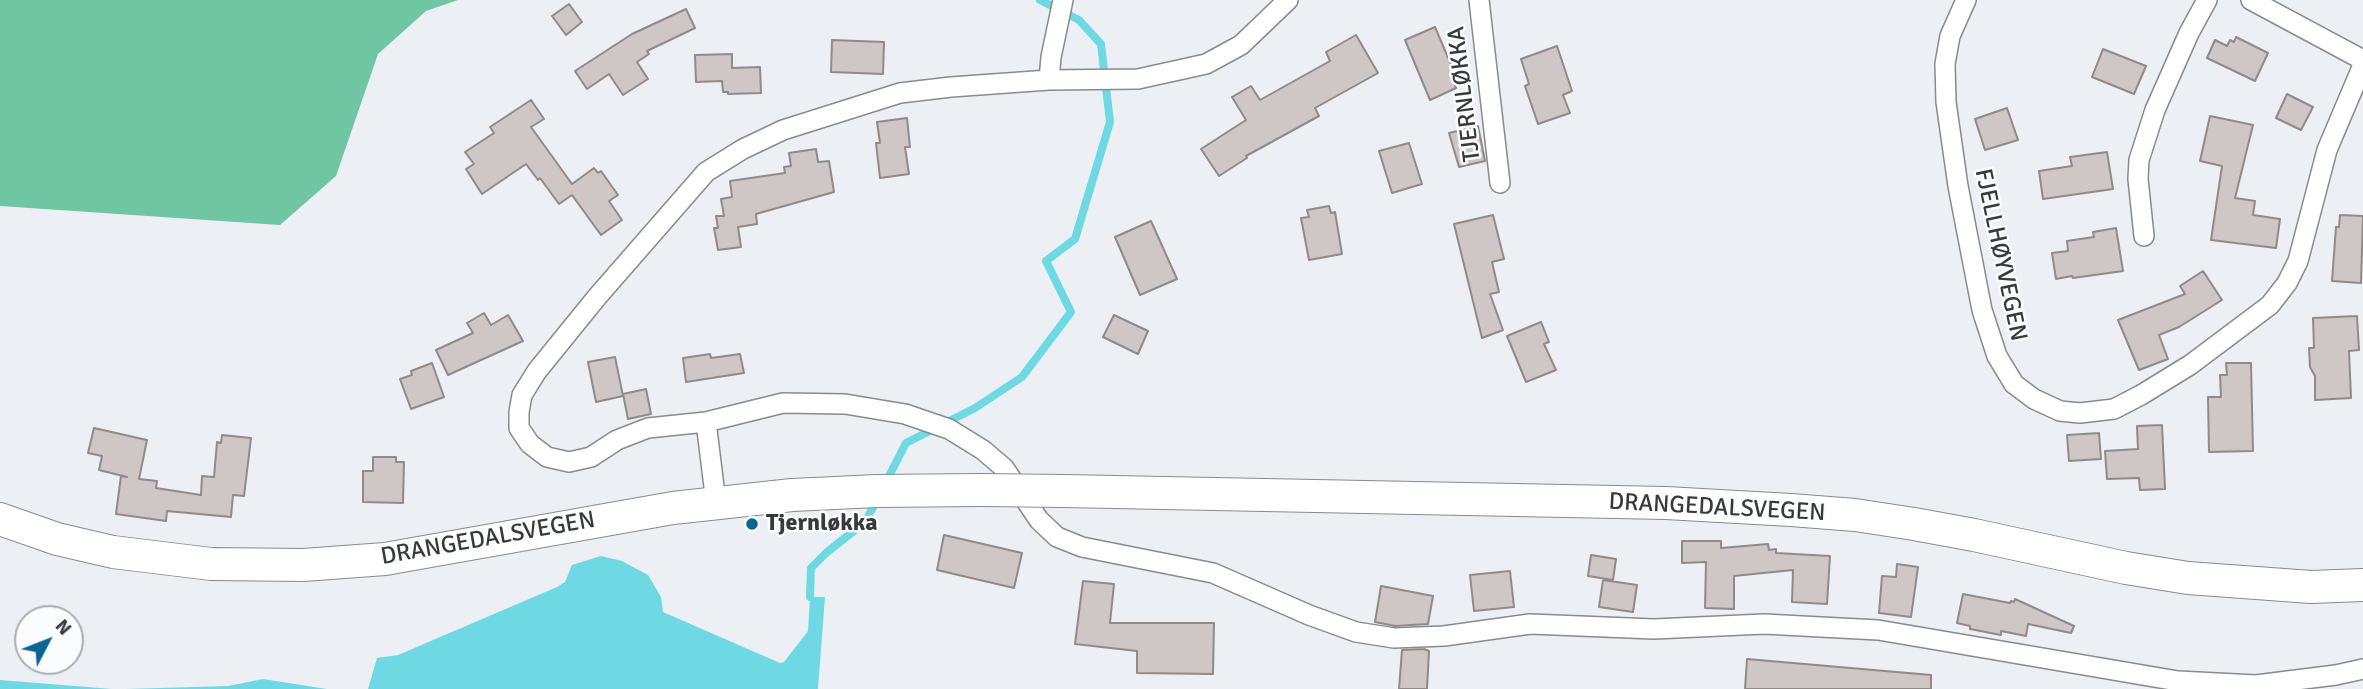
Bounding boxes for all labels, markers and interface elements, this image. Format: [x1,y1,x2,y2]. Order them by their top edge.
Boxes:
street label: TJERNLØKKA [1442,25,1488,163]
street label: FJELLHØYVEGEN [1968,166,2032,344]
street label: DRANGEDALSVEGEN [1608,488,1826,528]
street label: DRANGEDALSVEGEN [379,506,597,572]
place label: Tjernløkka [766,510,878,538]
marker: Tjernløkka [744,516,760,532]
north arrow [14,605,84,675]
text: N [50,614,76,640]

